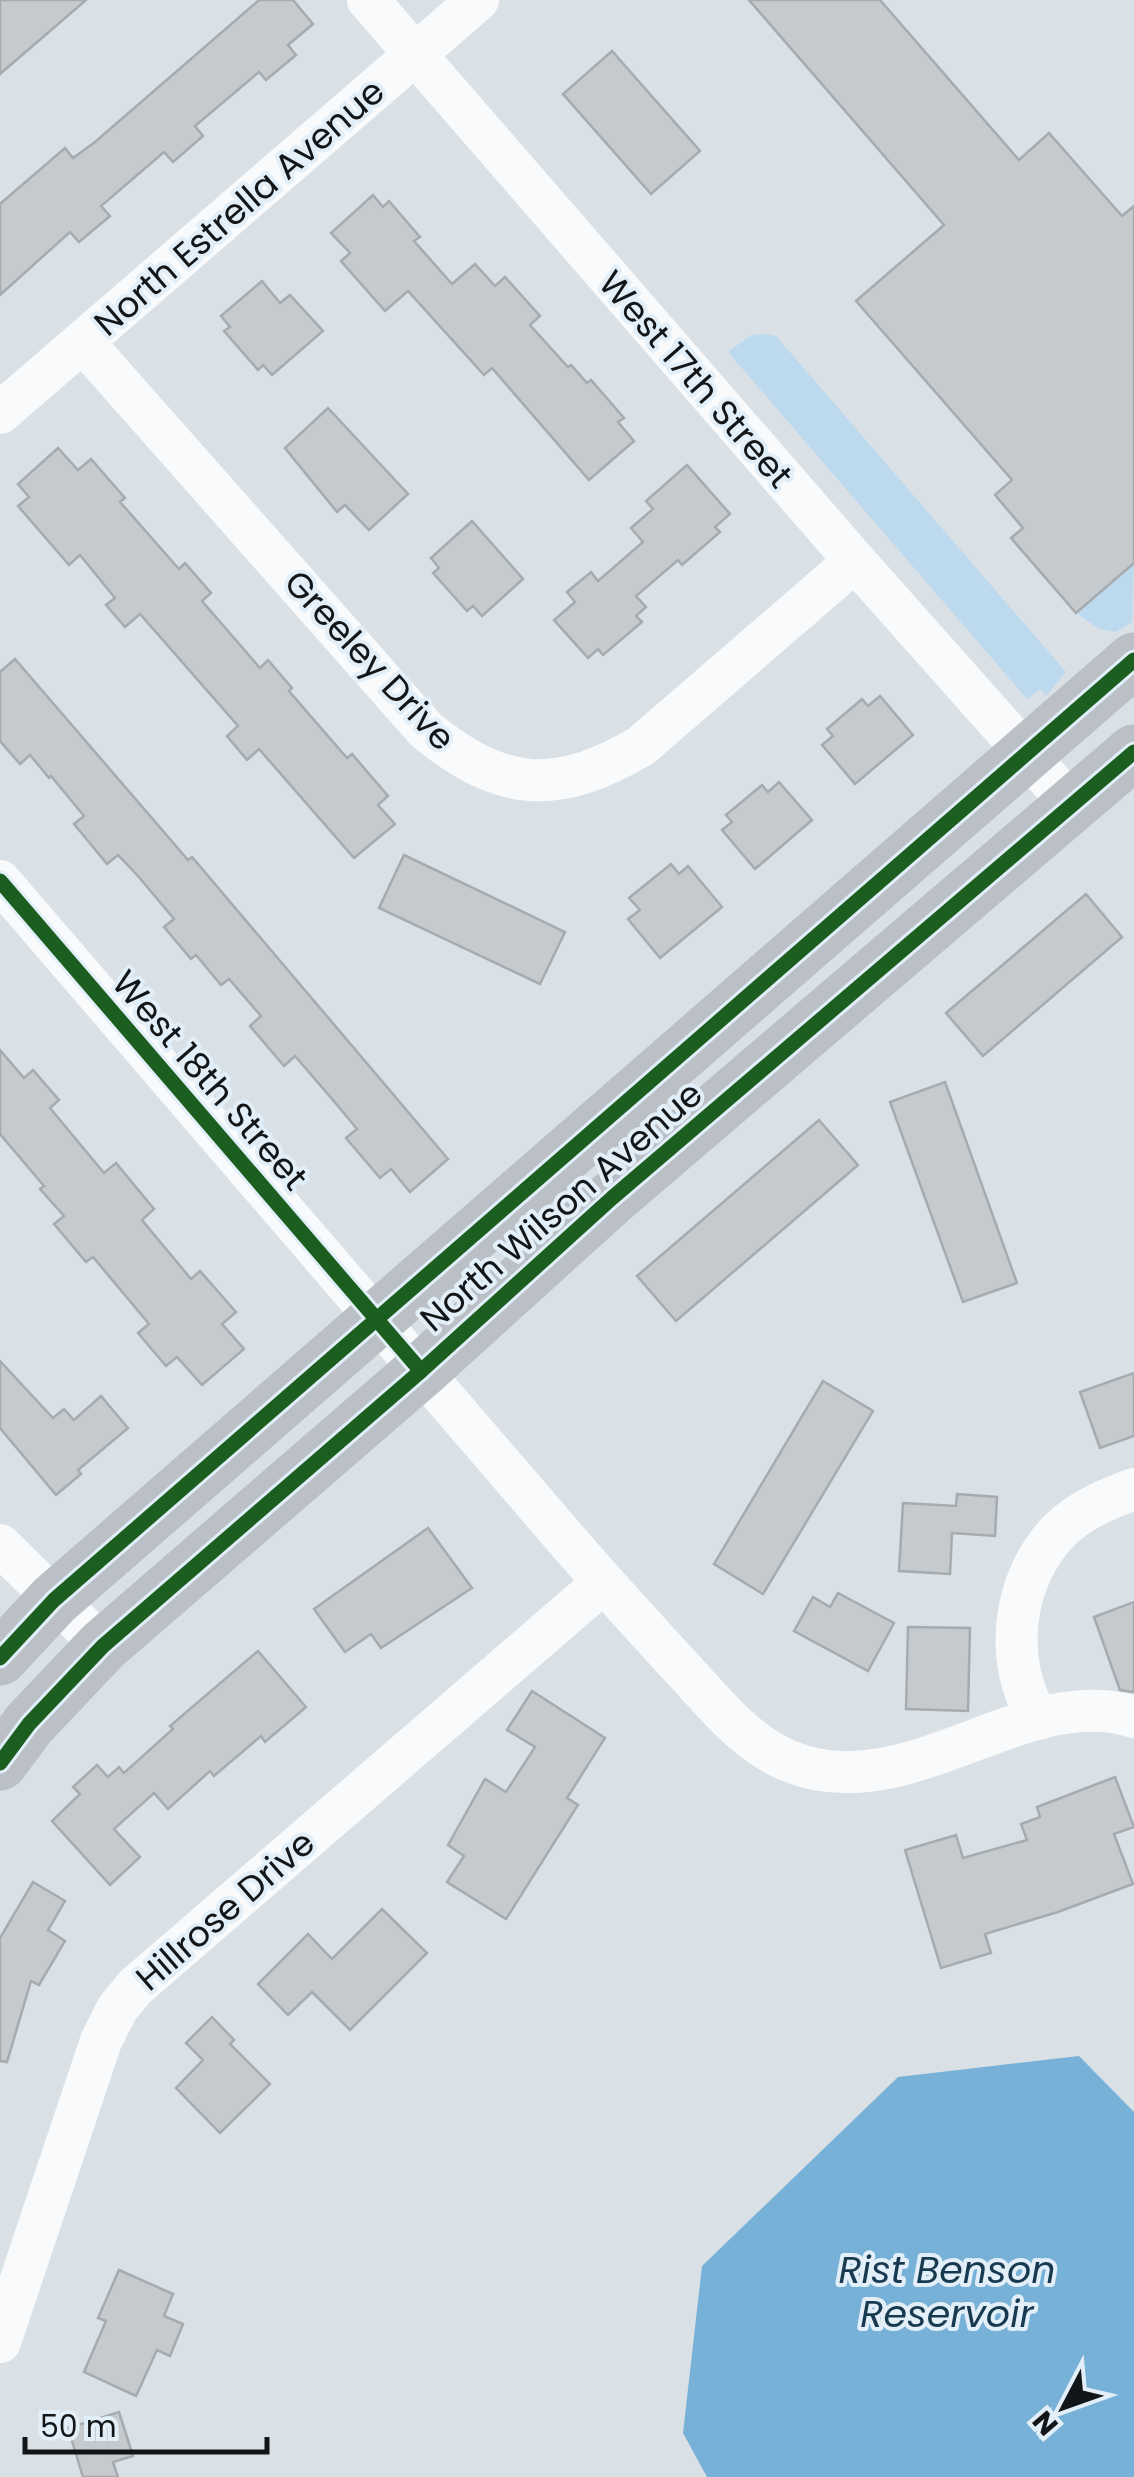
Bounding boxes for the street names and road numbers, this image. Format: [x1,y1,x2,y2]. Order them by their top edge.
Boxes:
street label: North Estrella Avenue [83,67,395,347]
street label: West 17th Street [588,260,804,498]
street label: Greeley Drive [273,559,467,761]
street label: West 18th Street [101,960,319,1200]
street label: North Wilson Avenue [409,1069,713,1343]
street label: Hillrose Drive [125,1818,325,2002]

